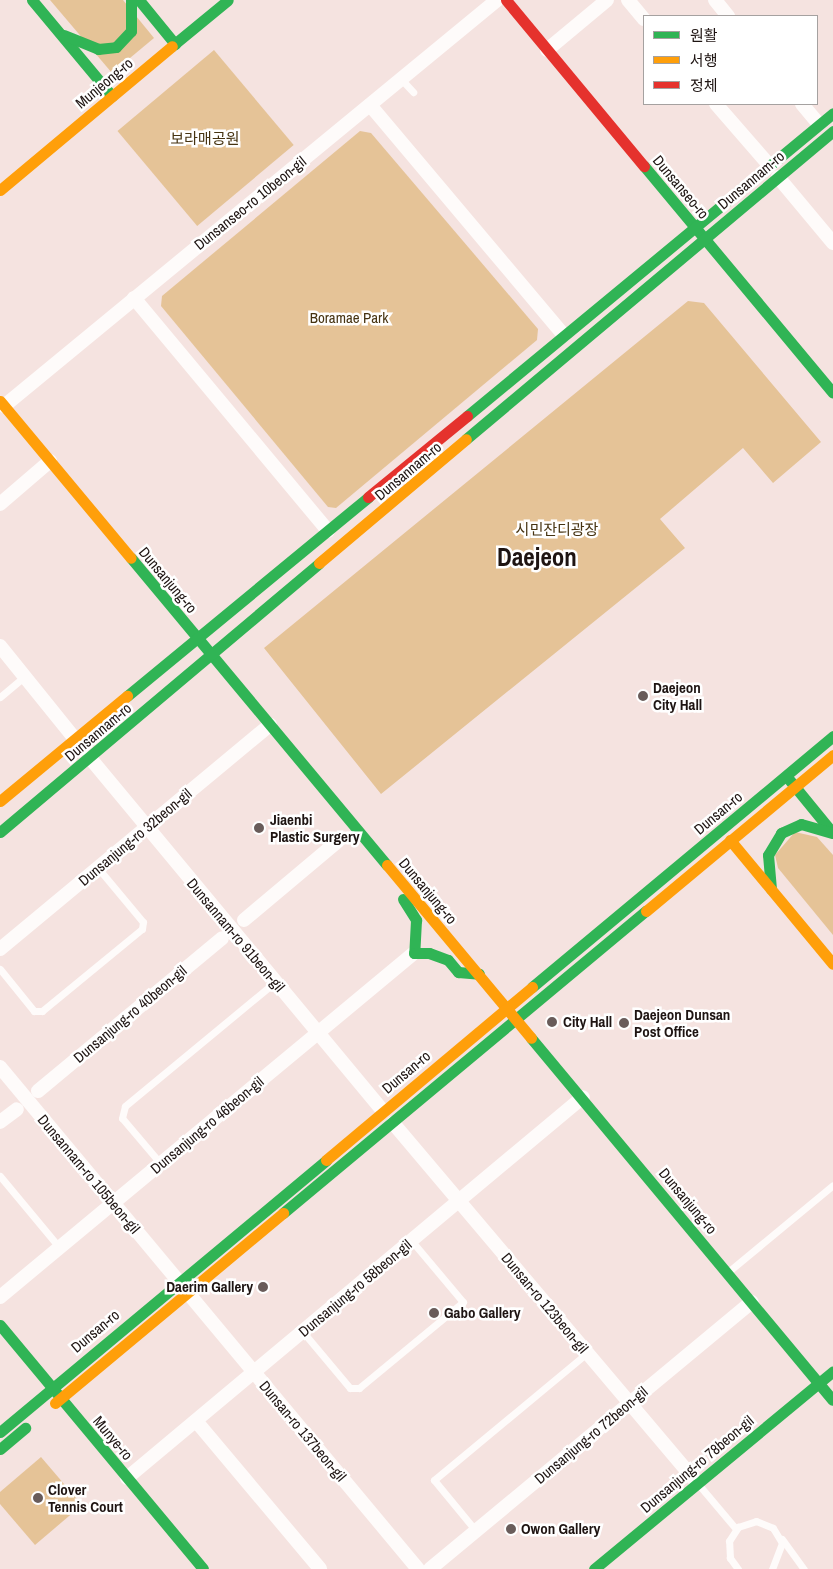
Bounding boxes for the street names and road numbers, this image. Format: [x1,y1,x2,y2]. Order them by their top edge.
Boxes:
street label: Munjeong-ro [72,54,136,112]
street label: Dunsannam-ro [714,147,788,213]
street label: Dunsanseo-ro 10beon-gil [190,152,310,254]
street label: Dunsanseo-ro [649,152,713,222]
street label: Dunsannam-ro [371,438,445,504]
street label: Dunsanjung-ro [135,543,201,617]
street label: Dunsannam-ro [61,699,135,765]
street label: Dunsanjung-ro 32beon-gil [75,784,195,890]
street label: Dunsan-ro [690,788,746,838]
street label: Dunsanjung-ro [395,854,461,928]
street label: Dunsannam-ro 91beon-gil [183,874,289,996]
street label: Dunsanjung-ro 40beon-gil [70,961,190,1067]
street label: Dunsan-ro [378,1047,434,1097]
street label: Dunsanjung-ro 46beon-gil [147,1072,267,1178]
street label: Dunsannam-ro 105beon-gil [34,1111,144,1237]
street label: Dunsanjung-ro [655,1164,721,1238]
street label: Dunsanjung-ro 58beon-gil [295,1235,415,1341]
street label: Dunsan-ro 123beon-gil [498,1249,592,1357]
street label: Dunsan-ro [67,1306,123,1356]
street label: Dunsan-ro 137beon-gil [256,1377,350,1485]
street label: Dunsanjung-ro 72beon-gil [531,1382,651,1488]
street label: Dunsanjung-ro 78beon-gil [637,1411,757,1517]
street label: Munye-ro [89,1412,137,1464]

